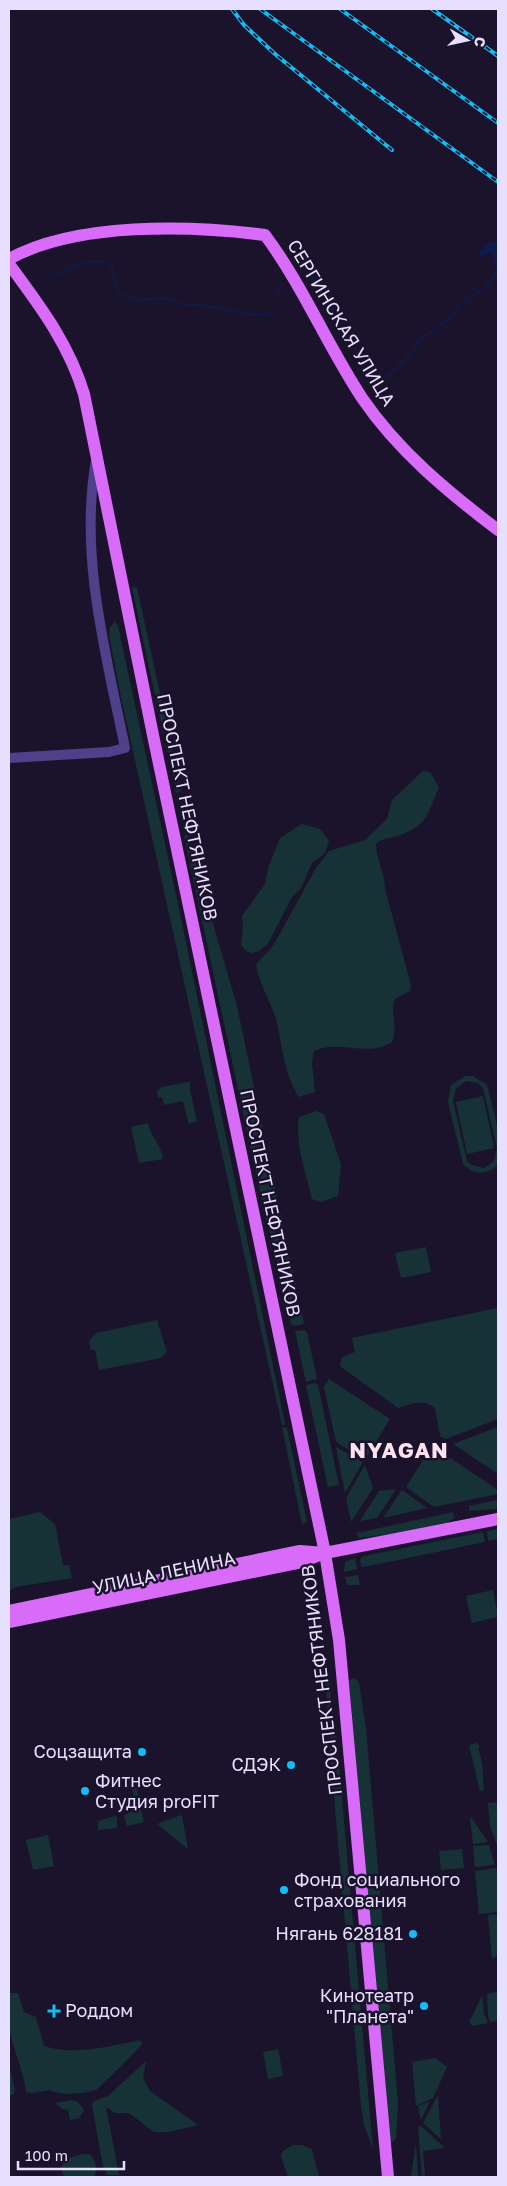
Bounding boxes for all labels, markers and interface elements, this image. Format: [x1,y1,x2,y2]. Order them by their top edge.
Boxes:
north arrow [442,15,492,65]
text: С [471,36,490,48]
street label: СЕРГИНСКАЯ УЛИЦА [283,235,400,410]
street label: ПРОСПЕКТ НЕФТЯНИКОВ [153,691,223,922]
street label: ПРОСПЕКТ НЕФТЯНИКОВ [236,1087,306,1318]
district label: NYAGAN [349,1436,449,1463]
street label: УЛИЦА ЛЕНИНА [90,1546,237,1598]
street label: ПРОСПЕКТ НЕФТЯНИКОВ [296,1564,346,1796]
place label: Соцзащита [33,1740,132,1762]
marker: Соцзащита [136,1746,148,1758]
place label: СДЭК [232,1753,281,1775]
marker: СДЭК [285,1759,297,1771]
place label: Фитнес Студия proFIT [95,1769,219,1812]
marker: Фитнес Студия proFIT [79,1785,91,1797]
place label: Фонд социального страхования [294,1868,460,1911]
marker: Фонд социального страхования [278,1884,290,1896]
place label: Нягань 628181 [275,1922,403,1944]
marker: Нягань 628181 [407,1928,419,1940]
place label: Кинотеатр "Планета" [320,1984,414,2027]
place label: Роддом [65,1999,133,2021]
marker: Кинотеатр "Планета" [418,2000,430,2012]
marker: Роддом [47,2004,61,2018]
scale bar [18,2138,124,2170]
text: 100 m [25,2146,68,2164]

